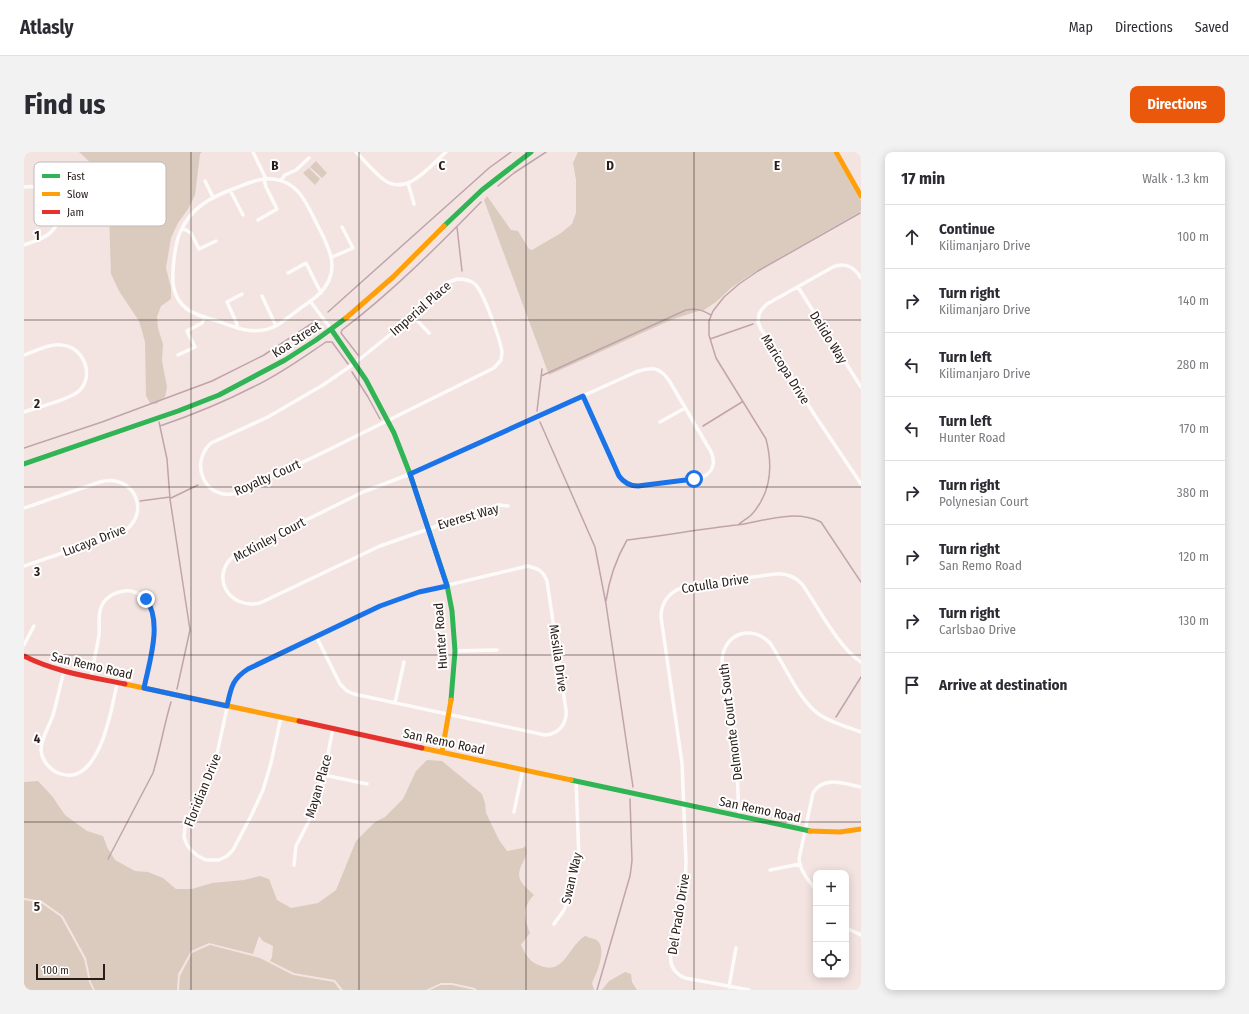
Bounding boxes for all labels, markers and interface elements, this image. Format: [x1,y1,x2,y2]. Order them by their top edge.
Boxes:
text: Atlasly [20,16,74,39]
text: Map [1069,19,1093,36]
text: Directions [1115,19,1173,36]
text: Saved [1195,19,1229,36]
button: Directions [1130,86,1225,123]
text: Find us [24,88,106,121]
text: B [271,158,279,173]
text: C [439,158,446,173]
text: D [606,158,614,173]
text: E [774,158,780,173]
legend [34,162,166,226]
text: 17 min [901,168,945,189]
text: Fast [67,170,85,183]
text: Walk · 1.3 km [1142,171,1209,186]
text: Slow [67,188,88,201]
text: Jam [67,206,84,219]
text: Continue [939,220,995,238]
icon: ahead [901,226,923,248]
text: 1 [34,228,40,243]
text: 100 m [1177,229,1209,244]
text: Kilimanjaro Drive [939,238,1030,253]
street label: Imperial Place [387,278,454,339]
text: Turn right [939,284,1000,302]
icon: right [901,290,923,312]
text: 140 m [1178,293,1209,308]
text: Kilimanjaro Drive [939,302,1030,317]
street label: Delido Way [807,308,851,366]
street label: Koa Street [269,318,324,361]
street label: Maricopa Drive [758,332,813,407]
text: Turn left [939,348,992,366]
icon: left [901,354,923,376]
text: 280 m [1177,357,1209,372]
text: Kilimanjaro Drive [939,366,1030,381]
text: 2 [33,396,40,411]
text: Turn left [939,412,992,430]
icon: left [901,418,923,440]
text: 170 m [1179,421,1209,436]
text: Hunter Road [939,430,1006,445]
street label: Royalty Court [232,456,303,499]
route start [685,470,703,488]
text: Turn right [939,476,1000,494]
icon: right [901,482,923,504]
text: 380 m [1177,485,1209,500]
text: Polynesian Court [939,494,1029,509]
street label: Everest Way [436,501,501,532]
street label: McKinley Court [231,514,308,565]
street label: Lucaya Drive [60,522,128,559]
text: Turn right [939,540,1000,558]
icon: right [901,546,923,568]
text: 120 m [1178,549,1209,564]
text: San Remo Road [939,558,1022,573]
text: 3 [33,564,40,579]
street label: Cotulla Drive [680,571,750,596]
route end [137,590,155,608]
street label: Hunter Road [431,602,450,670]
text: Turn right [939,604,1000,622]
icon: right [901,610,923,632]
text: 130 m [1178,613,1209,628]
text: Carlsbao Drive [939,622,1016,637]
street label: Mesilla Drive [546,623,571,693]
street label: San Remo Road [50,649,134,682]
street label: Delmonte Court South [716,663,745,781]
icon: arrive [901,674,923,696]
text: Arrive at destination [939,676,1067,694]
street label: San Remo Road [402,726,486,757]
text: 4 [34,731,41,746]
street label: Floridian Drive [181,751,224,829]
street label: Mayan Place [302,753,335,820]
street label: San Remo Road [718,794,802,825]
street label: Swan Way [558,851,585,905]
map controls [813,870,849,978]
button: + [813,870,849,906]
street label: Del Prado Drive [665,872,692,956]
text: 5 [34,899,40,914]
button: − [813,906,849,942]
button: locate [813,942,849,978]
scale bar [36,962,105,981]
text: 100 m [42,964,69,977]

